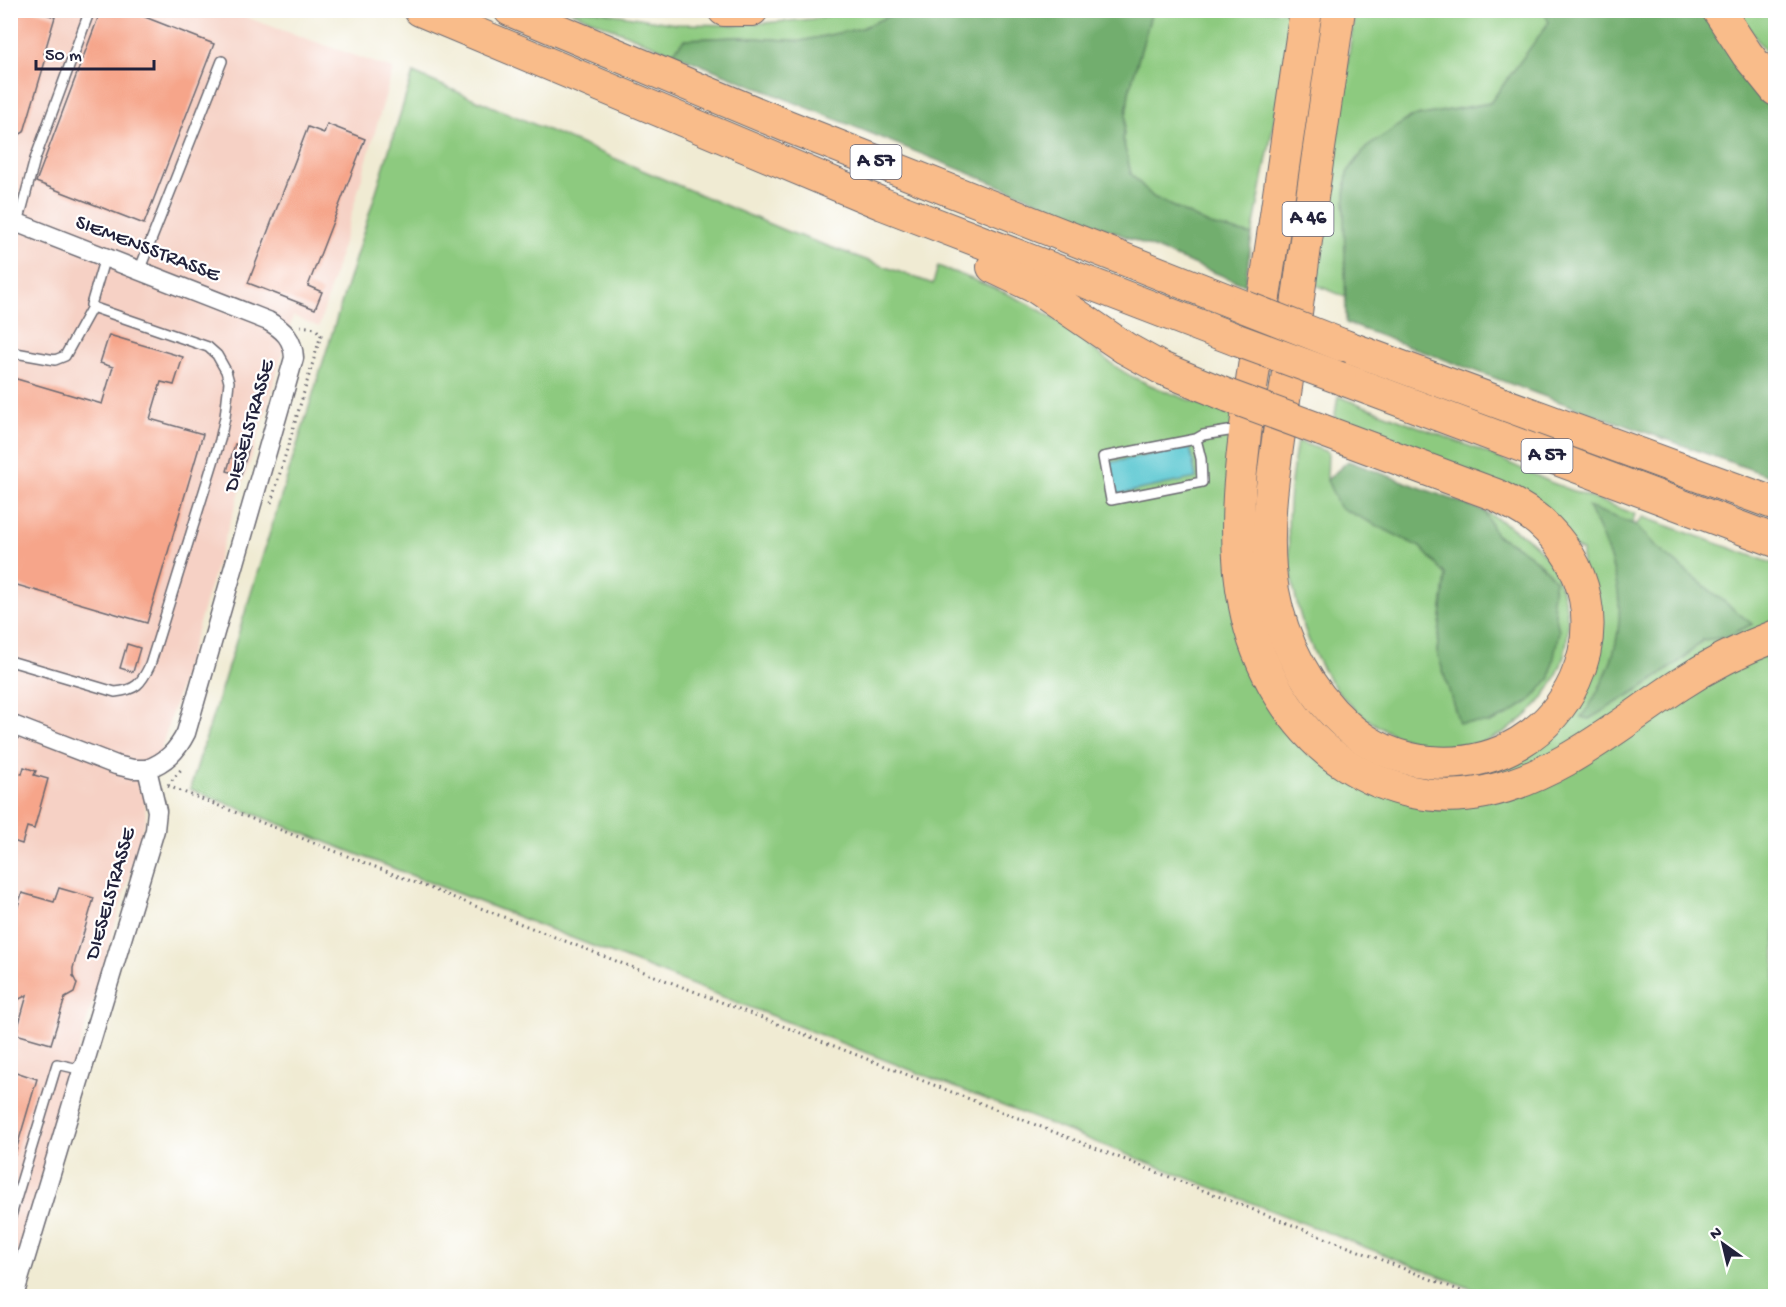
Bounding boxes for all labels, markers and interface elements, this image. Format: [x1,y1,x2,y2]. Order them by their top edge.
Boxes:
scale bar [36,33,154,71]
text: 50 m [45,46,82,67]
road number: A 57 [850,145,902,179]
road number: A 46 [1282,202,1334,236]
street label: SIEMENSSTRASSE [71,211,224,289]
street label: DIESELSTRASSE [220,356,282,497]
road number: A 57 [1522,439,1572,473]
street label: DIESELSTRASSE [81,824,143,965]
north arrow [1693,1214,1753,1274]
text: N [1707,1223,1727,1245]

